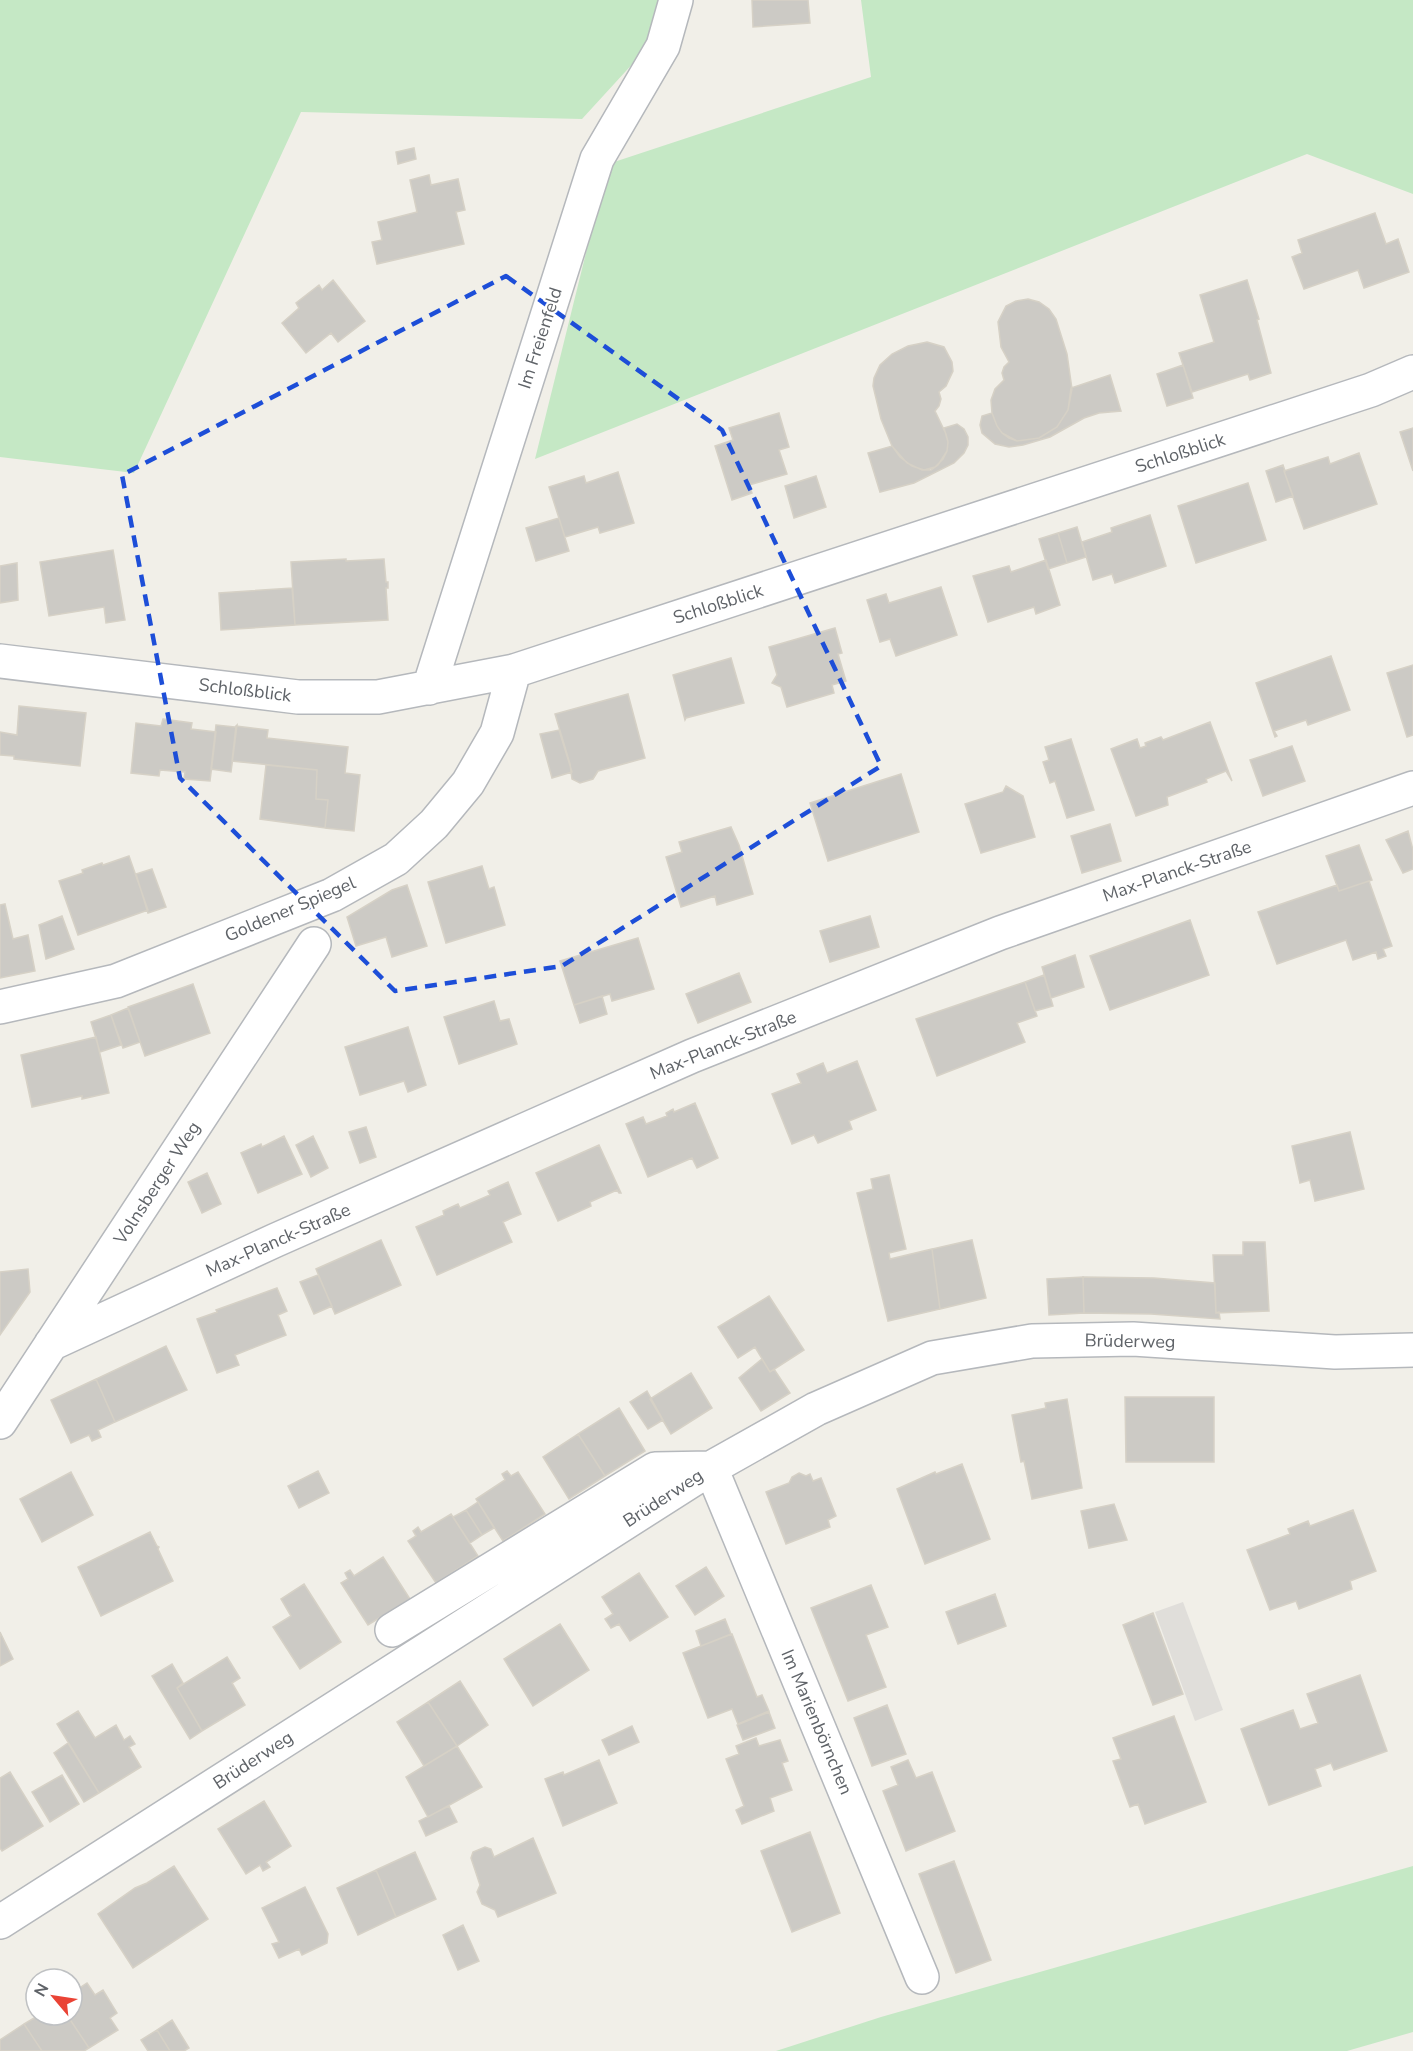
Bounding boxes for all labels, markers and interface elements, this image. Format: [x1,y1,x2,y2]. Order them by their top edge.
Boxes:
street label: Im Freienfeld [512,284,568,392]
street label: Schloßblick [1132,427,1229,479]
street label: Schloßblick [670,578,767,630]
street label: Schloßblick [197,672,294,708]
street label: Max-Planck-Straße [1099,834,1255,908]
street label: Goldener Spiegel [221,870,360,947]
street label: Max-Planck-Straße [646,1005,800,1085]
street label: Volnsberger Weg [108,1117,206,1250]
street label: Max-Planck-Straße [202,1197,354,1283]
street label: Brüderweg [1084,1328,1176,1354]
street label: Brüderweg [618,1463,708,1533]
street label: Im Marienbörnchen [776,1646,858,1798]
street label: Brüderweg [208,1725,298,1795]
north arrow [24,1967,84,2027]
text: N [29,1980,54,2001]

